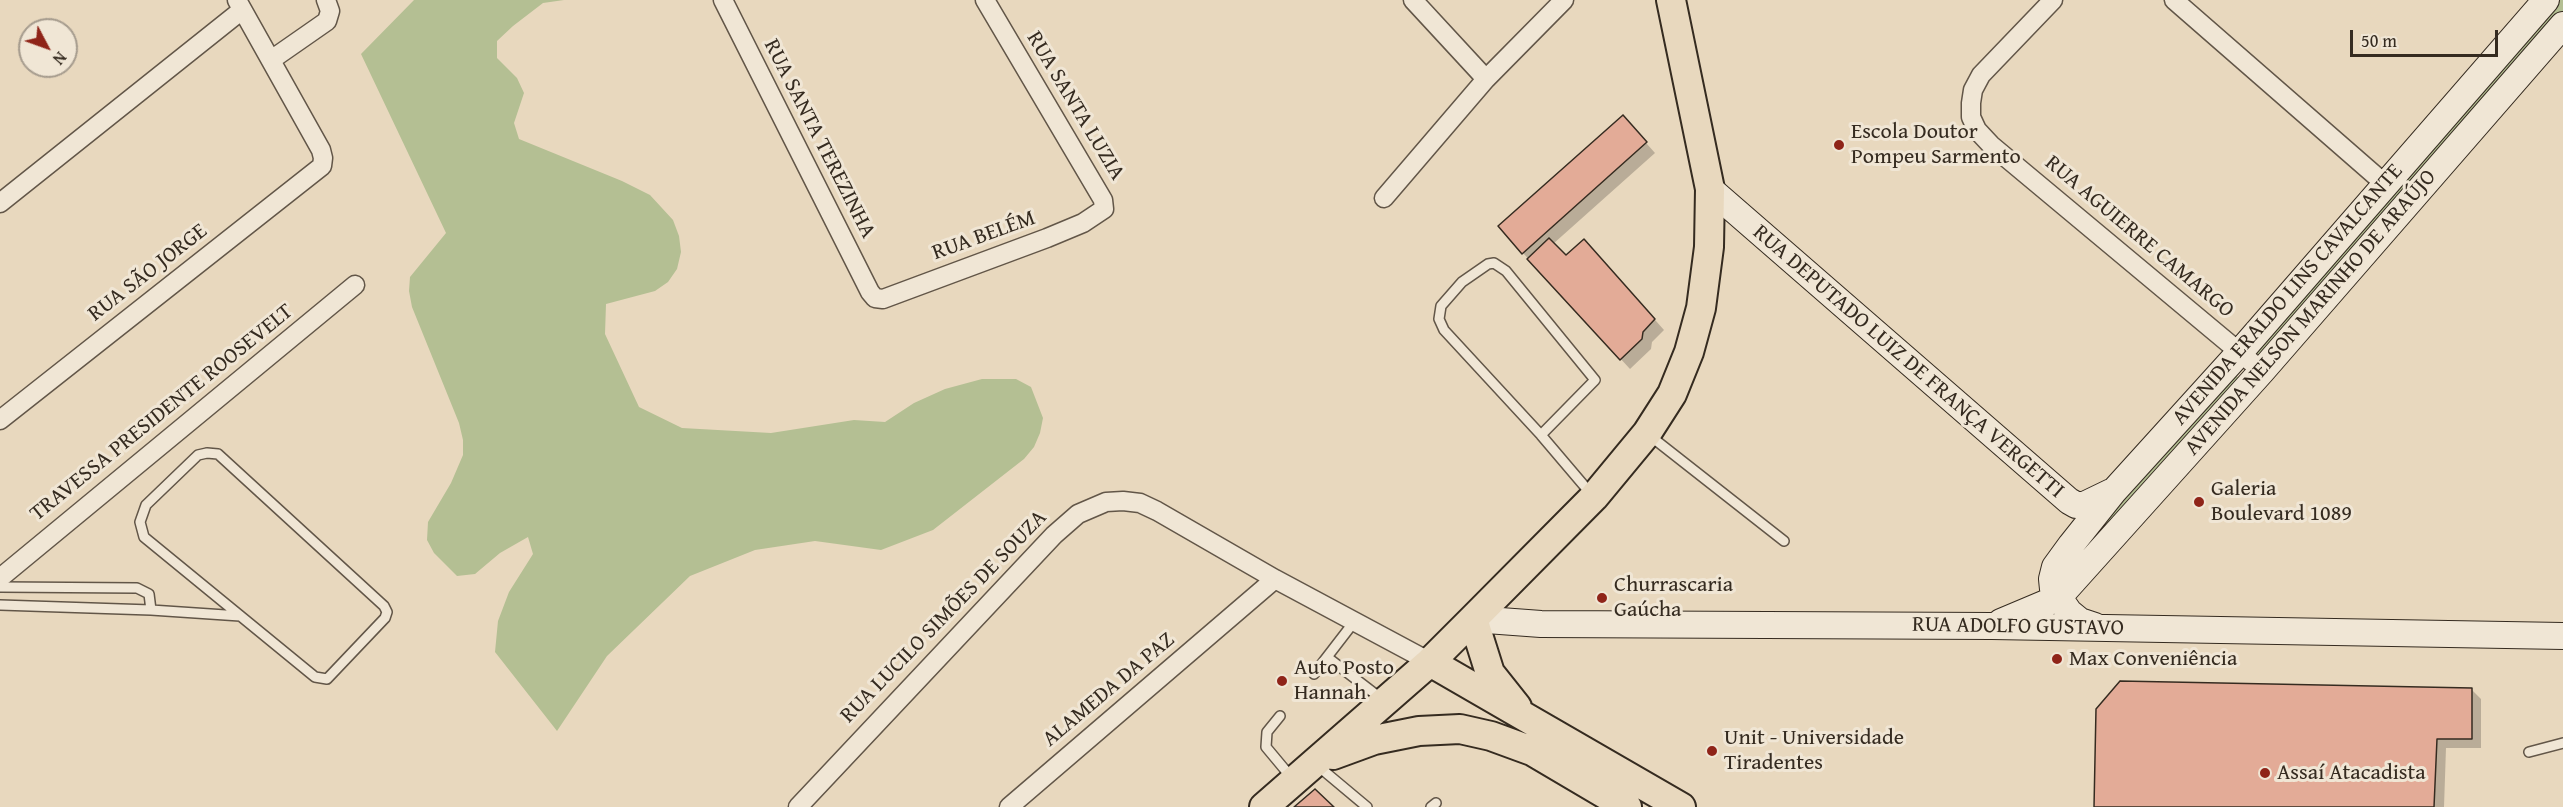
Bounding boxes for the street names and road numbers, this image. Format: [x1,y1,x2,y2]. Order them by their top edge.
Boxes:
street label: RUA SANTA LUZIA [1020,27,1130,185]
street label: RUA SANTA TEREZINHA [757,35,881,243]
street label: RUA AGUIERRE CAMARGO [2039,150,2239,324]
street label: AVENIDA ERALDO LINS CAVALCANTE [2167,159,2409,431]
street label: AVENIDA NELSON MARINHO DE ARAÚJO [2180,165,2442,461]
street label: RUA BELÉM [929,205,1039,267]
street label: RUA SÃO JORGE [83,218,213,328]
street label: RUA DEPUTADO LUIZ DE FRANÇA VERGETTI [1747,220,2069,504]
street label: TRAVESSA PRESIDENTE ROOSEVELT [25,299,299,527]
street label: RUA LUCILO SIMÕES DE SOUZA [835,505,1053,729]
street label: RUA ADOLFO GUSTAVO [1912,612,2124,642]
street label: ALAMEDA DA PAZ [1038,627,1180,753]

